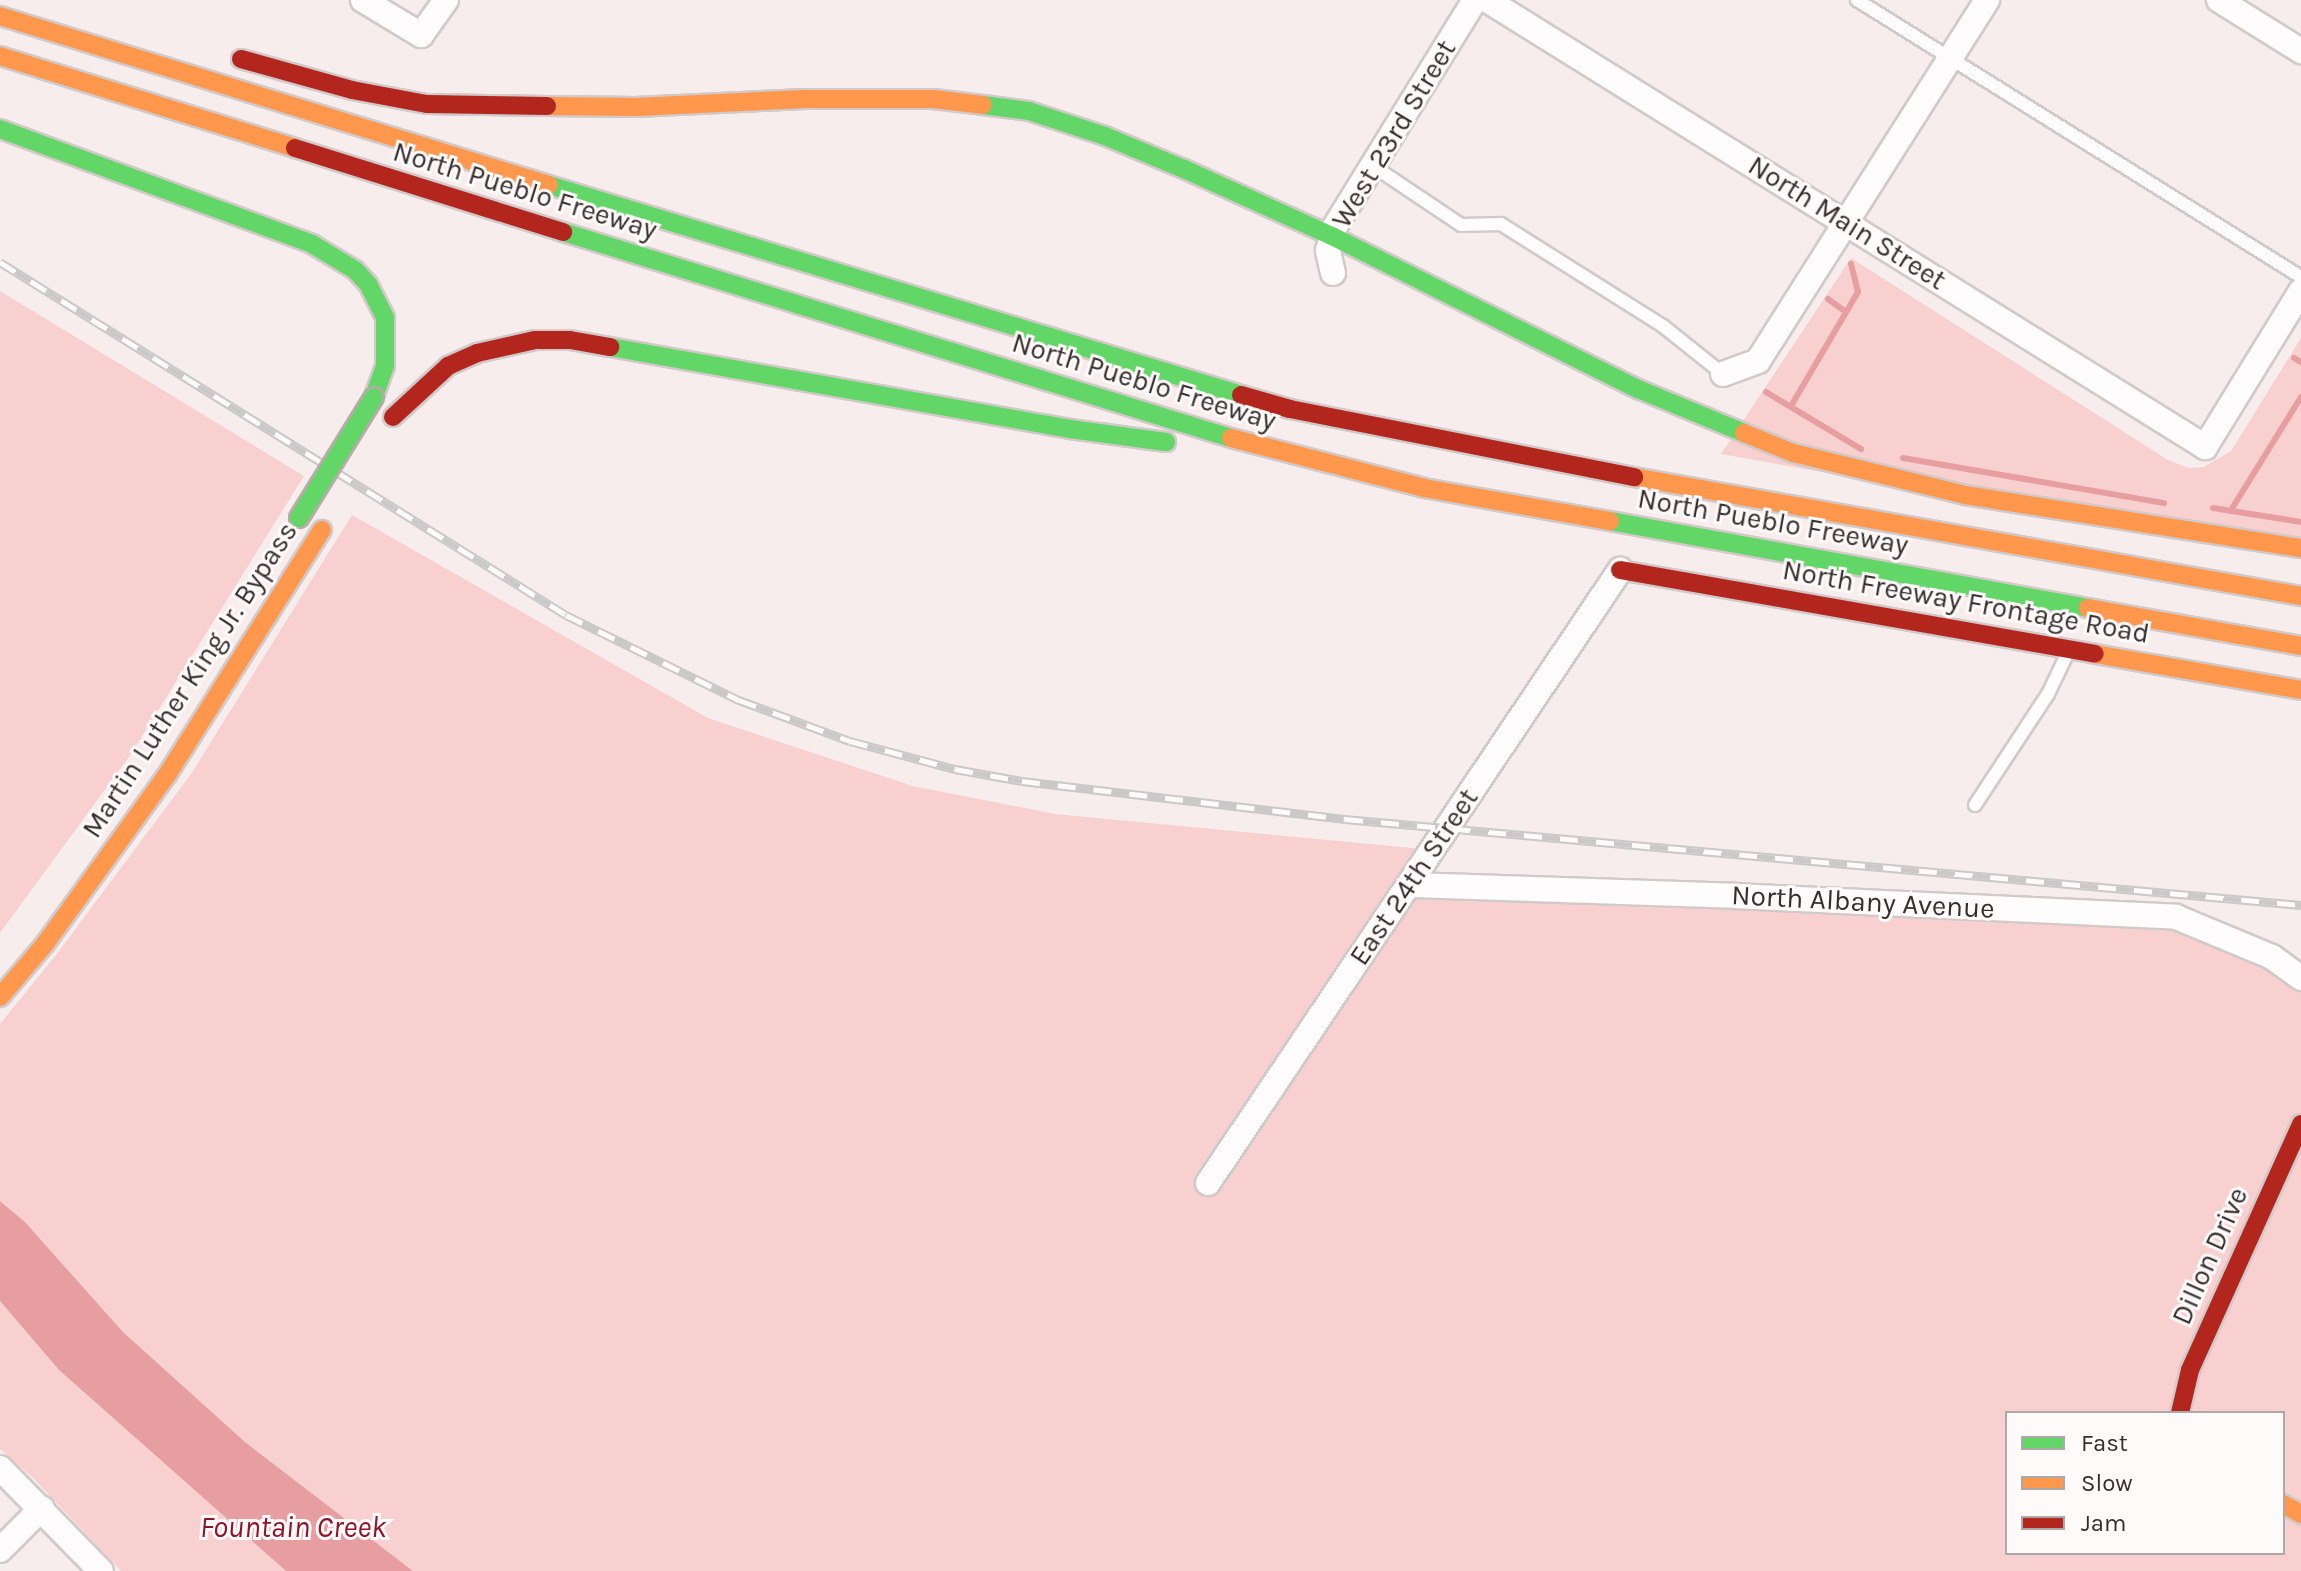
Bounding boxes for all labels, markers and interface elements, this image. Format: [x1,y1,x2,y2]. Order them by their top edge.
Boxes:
street label: West 23rd Street [1325,34,1463,234]
street label: North Pueblo Freeway [389,135,661,247]
street label: North Main Street [1742,149,1952,297]
street label: North Pueblo Freeway [1008,326,1280,438]
street label: North Pueblo Freeway [1635,482,1911,562]
street label: Martin Luther King Jr. Bypass [75,516,305,844]
street label: North Freeway Frontage Road [1780,553,2152,651]
street label: East 24th Street [1343,782,1485,972]
street label: North Albany Avenue [1731,878,1995,926]
street label: Dillon Drive [2165,1182,2255,1330]
legend [2005,1411,2285,1555]
text: Fast [2081,1429,2128,1457]
text: Slow [2081,1469,2133,1497]
water label: Fountain Creek [200,1509,386,1545]
text: Jam [2081,1509,2126,1537]

